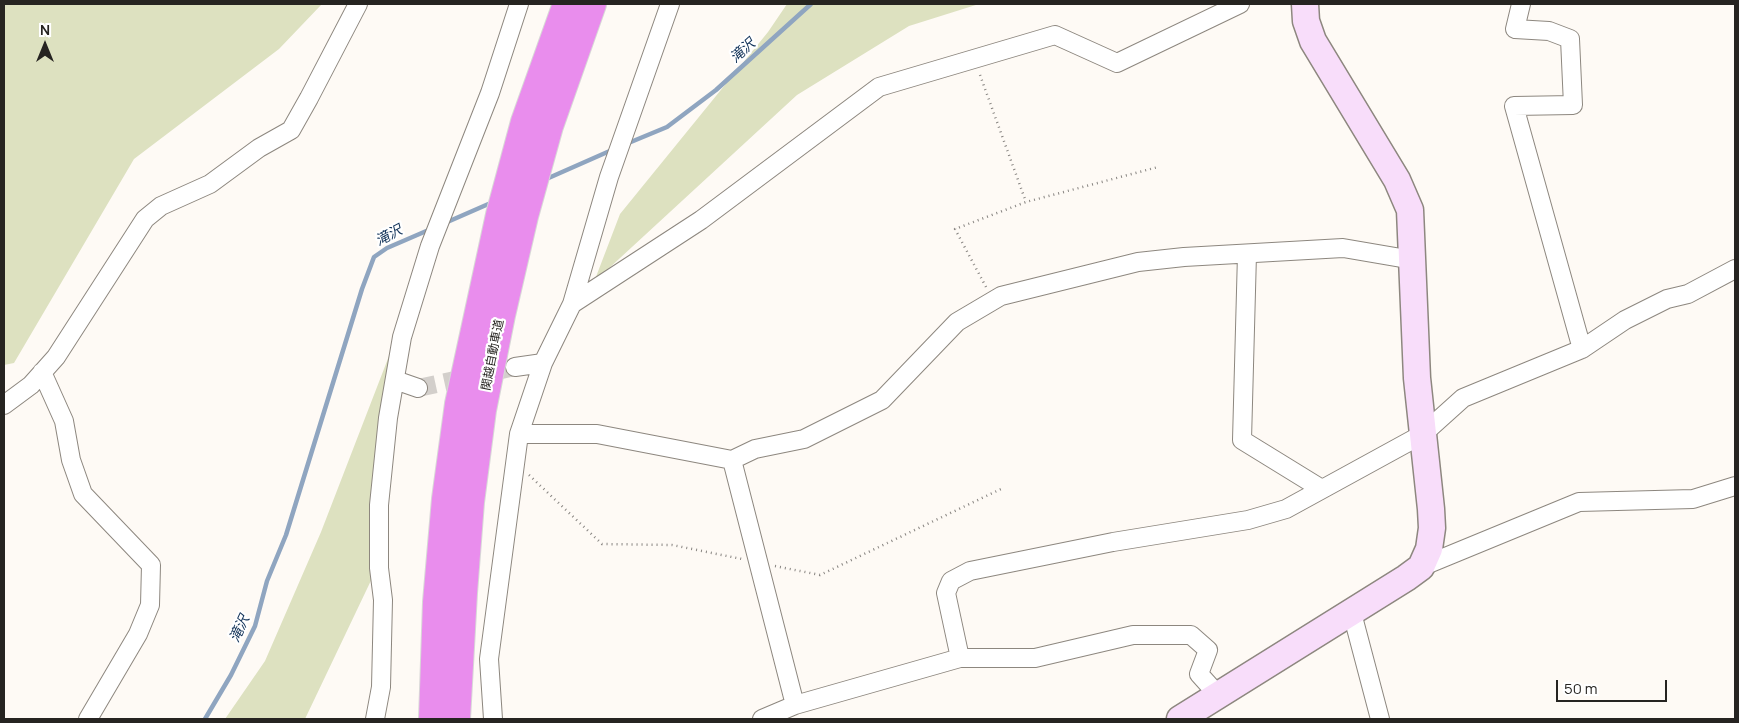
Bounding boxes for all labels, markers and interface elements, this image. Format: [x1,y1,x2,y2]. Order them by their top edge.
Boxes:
north arrow [20,20,70,70]
text: N [40,20,50,39]
water label: 滝沢 [727,35,759,67]
water label: 滝沢 [373,222,405,250]
street label: 関越自動車道 [479,318,507,392]
water label: 滝沢 [226,613,254,645]
scale bar [1559,670,1670,702]
text: 50 m [1564,678,1598,699]

